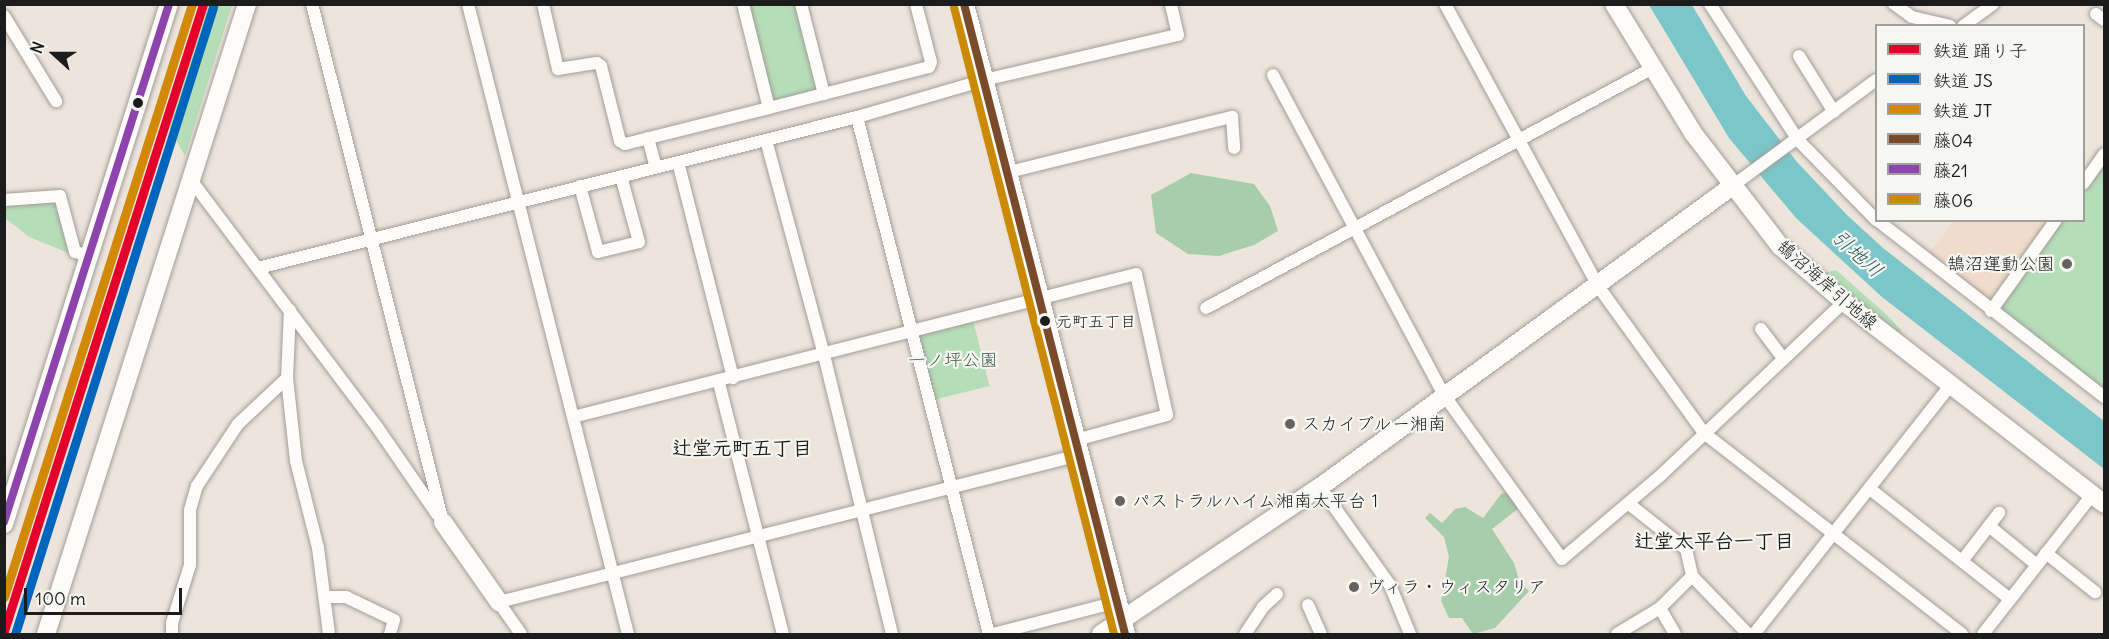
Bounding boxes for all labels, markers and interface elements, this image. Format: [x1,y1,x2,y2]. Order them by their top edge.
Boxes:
north arrow [24,24,84,84]
legend [1875,24,2085,222]
text: N [26,39,49,56]
text: 鉄道 踊り子 [1933,39,2027,62]
text: 鉄道 JS [1933,69,1993,92]
unlabelled marker [132,97,144,109]
text: 鉄道 JT [1933,99,1992,122]
text: 藤04 [1933,129,1973,152]
text: 藤21 [1933,159,1968,182]
text: 藤06 [1933,189,1973,212]
water label: 引地川 [1828,224,1888,282]
street label: 鵠沼海岸引地線 [1772,236,1882,334]
place label: 鵠沼運動公園 [1947,253,2055,275]
marker: 鵠沼運動公園 [2060,257,2074,271]
place label: 元町五丁目 [1056,311,1136,331]
marker: 元町五丁目 [1039,315,1051,327]
park label: 一ノ坪公園 [908,349,998,371]
place label: スカイブルー湘南 [1302,413,1447,435]
marker: スカイブルー湘南 [1283,417,1297,431]
district label: 辻堂元町五丁目 [672,435,812,459]
place label: パストラルハイム湘南太平台１ [1132,490,1384,512]
marker: パストラルハイム湘南太平台１ [1113,494,1127,508]
district label: 辻堂太平台一丁目 [1634,528,1794,552]
scale bar [27,576,184,614]
place label: ヴィラ・ウィスタリア [1366,576,1546,598]
marker: ヴィラ・ウィスタリア [1347,580,1361,594]
text: 100 m [35,587,86,610]

